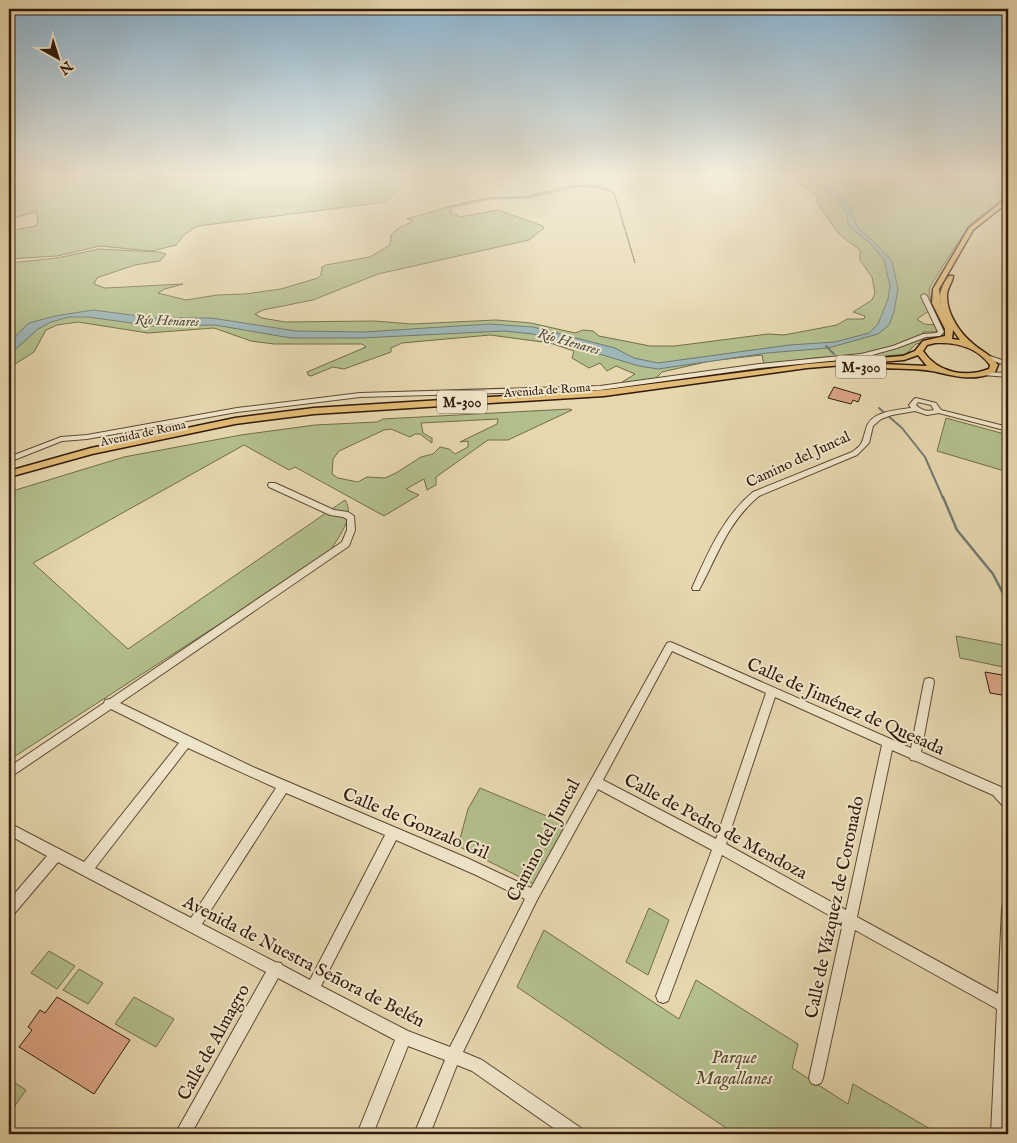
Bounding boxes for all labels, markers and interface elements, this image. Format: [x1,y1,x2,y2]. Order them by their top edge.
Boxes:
north arrow [32,32,82,82]
text: N [55,56,77,78]
water label: Río Henares [135,311,200,331]
water label: Río Henares [535,324,603,360]
road number: M-300 [836,356,886,378]
street label: Avenida de Roma [502,380,592,401]
road number: M-300 [437,391,487,414]
street label: Avenida de Roma [98,417,188,450]
street label: Camino del Juncal [743,427,854,492]
street label: Calle de Jiménez de Quesada [743,653,948,762]
street label: Calle de Pedro de Mendoza [620,769,811,886]
street label: Camino del Juncal [502,775,586,906]
street label: Calle de Gonzalo Gil [339,783,492,866]
street label: Calle de Vázquez de Coronado [801,794,870,1021]
street label: Avenida de Nuestra Señora de Belén [178,891,429,1034]
street label: Calle de Almagro [173,980,256,1105]
park label: Parque Magallanes [696,1047,773,1091]

